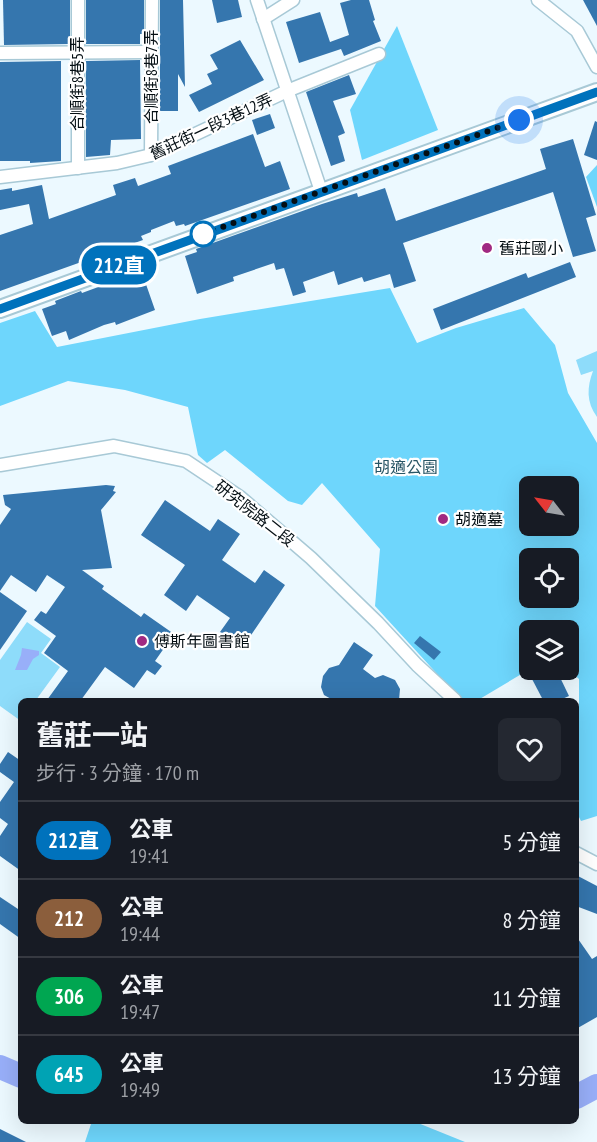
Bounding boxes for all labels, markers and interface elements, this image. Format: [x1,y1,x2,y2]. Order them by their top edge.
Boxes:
street label: 合順街8巷7弄 [141,30,161,124]
street label: 合順街8巷5弄 [67,37,87,131]
street label: 舊莊街一段3巷12弄 [146,89,276,163]
your location [504,105,534,135]
unlabelled marker [190,221,216,247]
place label: 舊莊國小 [499,238,563,258]
marker: 舊莊國小 [480,241,494,255]
line badge: 212直 [77,246,161,284]
text: 212直 [93,252,145,279]
park label: 胡適公園 [374,457,438,477]
street label: 研究院路二段 [211,476,299,550]
north arrow [519,476,579,536]
map controls [519,476,579,680]
place label: 胡適墓 [455,509,503,529]
marker: 胡適墓 [436,512,450,526]
button: locate [519,548,579,608]
button: layers [519,620,579,680]
place label: 傅斯年圖書館 [154,631,250,651]
marker: 傅斯年圖書館 [135,634,149,648]
text: 舊莊一站 [36,716,148,753]
button: heart [498,718,561,781]
text: 步行 · 3 分鐘 · 170 m [36,760,199,786]
text: 公車 [129,815,173,843]
text: 212直 [48,827,99,854]
text: 5 分鐘 [502,828,561,856]
text: 19:41 [129,843,169,869]
text: 公車 [120,893,164,921]
text: 212 [54,905,84,932]
text: 8 分鐘 [502,906,561,934]
text: 19:44 [120,921,160,947]
text: 公車 [120,971,164,999]
text: 306 [54,983,84,1010]
text: 11 分鐘 [493,984,561,1012]
text: 19:47 [120,999,160,1025]
text: 公車 [120,1049,164,1077]
text: 645 [54,1061,84,1088]
text: 13 分鐘 [493,1062,561,1090]
text: 19:49 [120,1077,160,1103]

